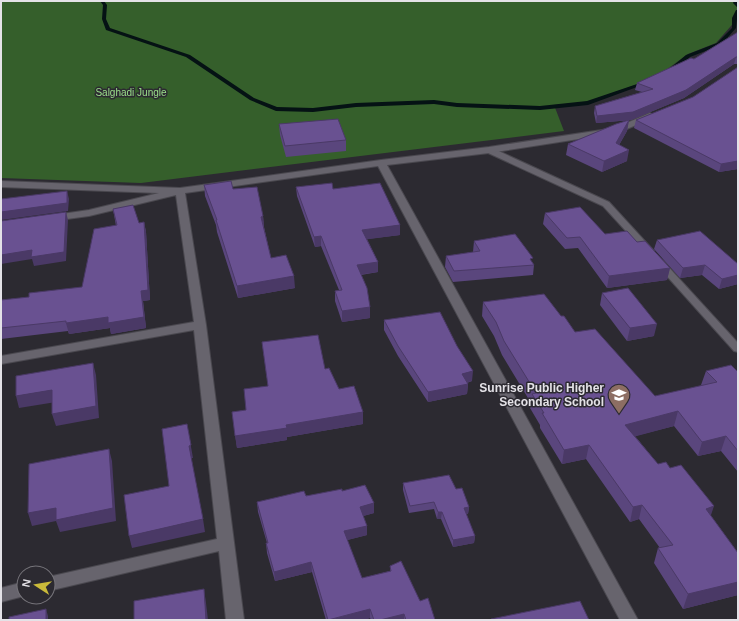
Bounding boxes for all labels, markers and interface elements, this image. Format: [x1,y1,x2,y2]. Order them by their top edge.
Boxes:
park label: Salghadi Jungle [95,87,167,98]
place label: Sunrise Public Higher Secondary School [479,381,604,409]
school or university icon: Sunrise Public Higher Secondary School [606,382,632,415]
north arrow [16,565,56,605]
text: N [20,578,33,588]

